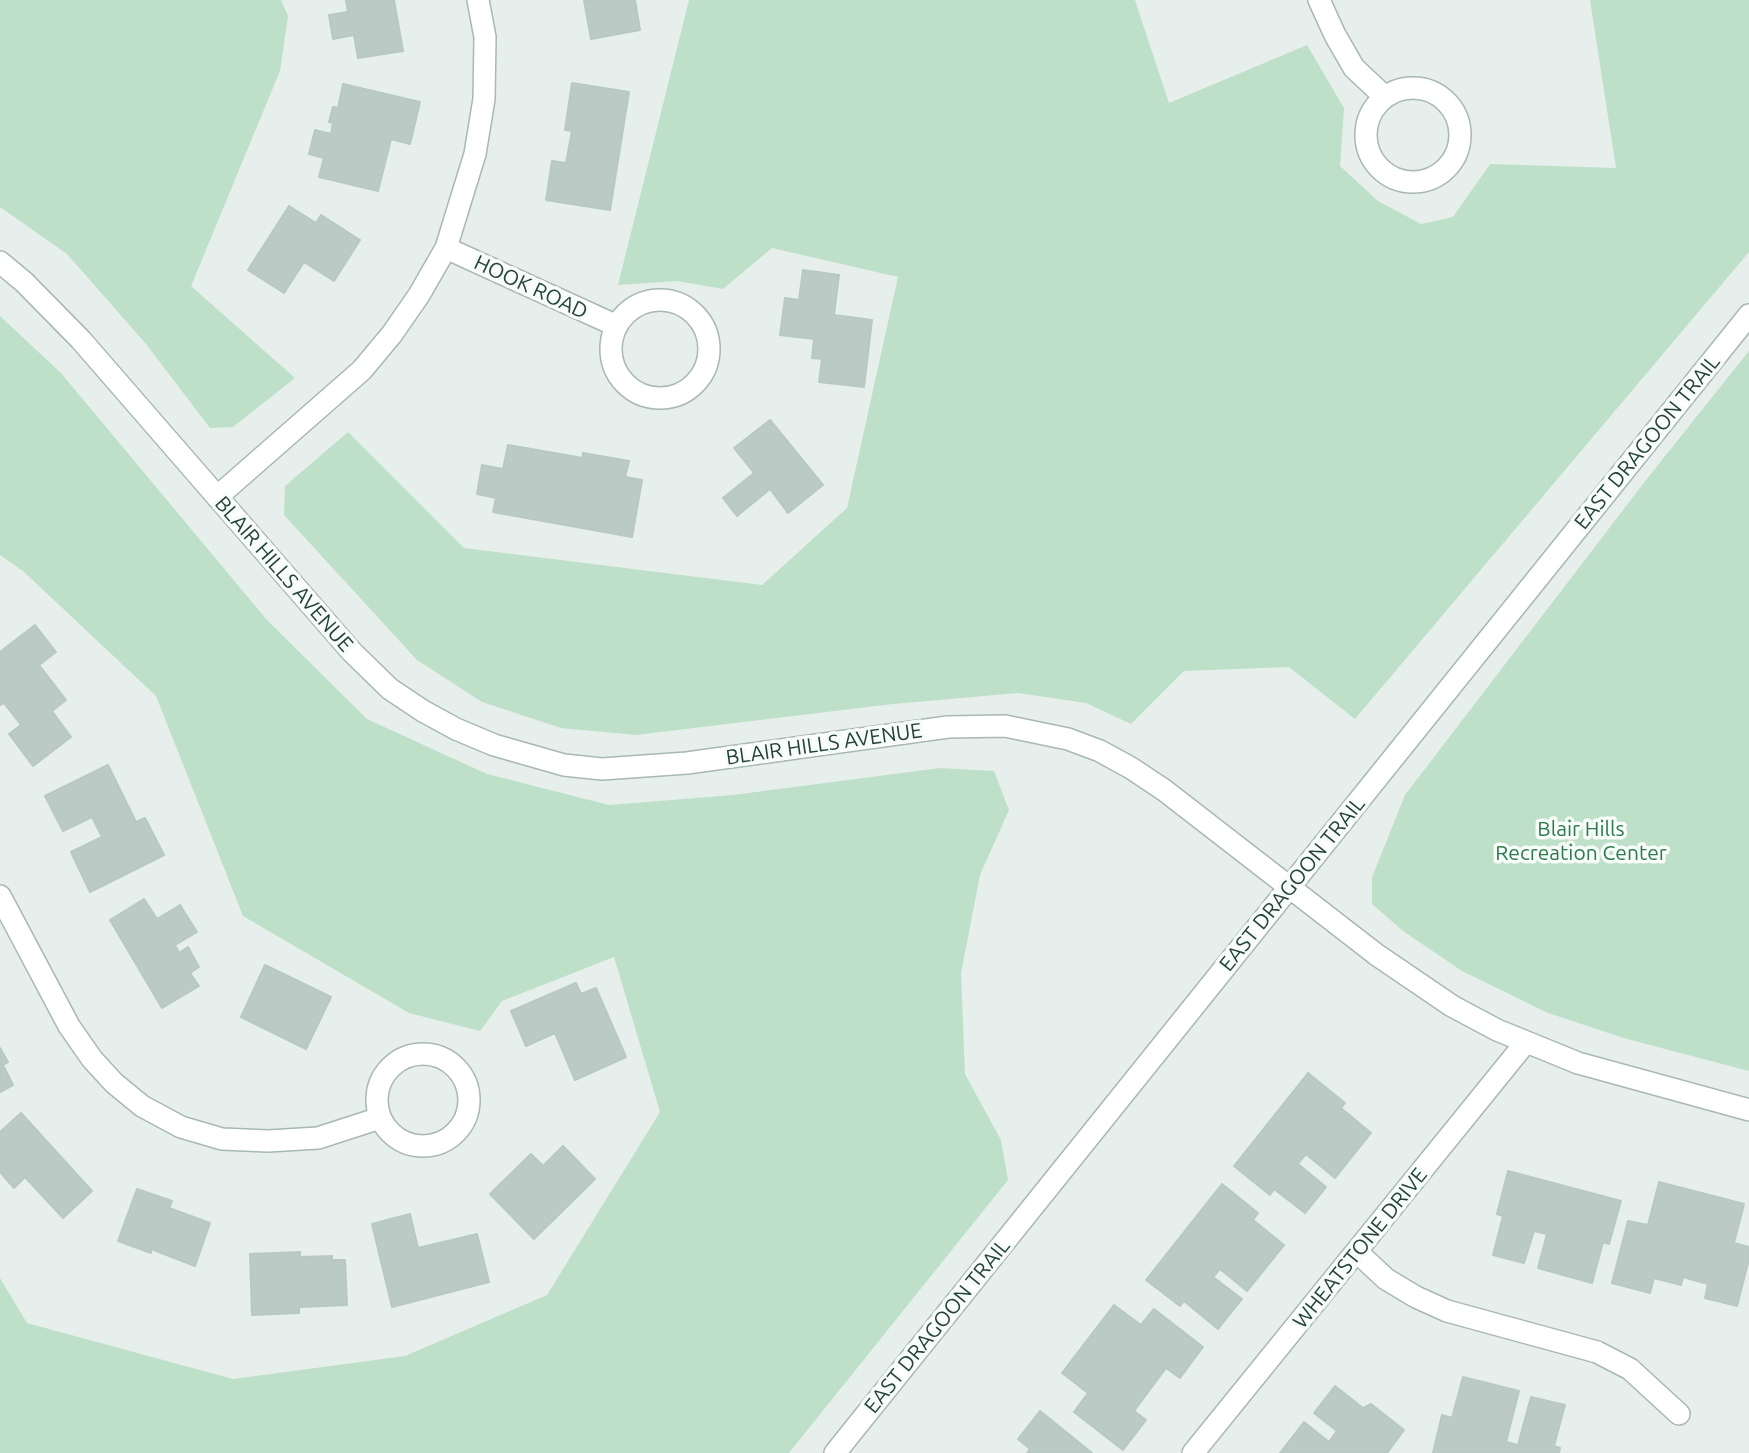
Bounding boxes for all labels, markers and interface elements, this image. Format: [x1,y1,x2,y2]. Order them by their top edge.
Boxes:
street label: HOOK ROAD [470,250,592,324]
street label: EAST DRAGOON TRAIL [1569,350,1725,534]
street label: BLAIR HILLS AVENUE [210,491,358,657]
street label: BLAIR HILLS AVENUE [724,718,924,770]
street label: EAST DRAGOON TRAIL [1214,792,1370,976]
park label: Blair Hills Recreation Center [1495,816,1667,866]
street label: WHEATSTONE DRIVE [1288,1163,1432,1333]
street label: EAST DRAGOON TRAIL [859,1234,1015,1418]

